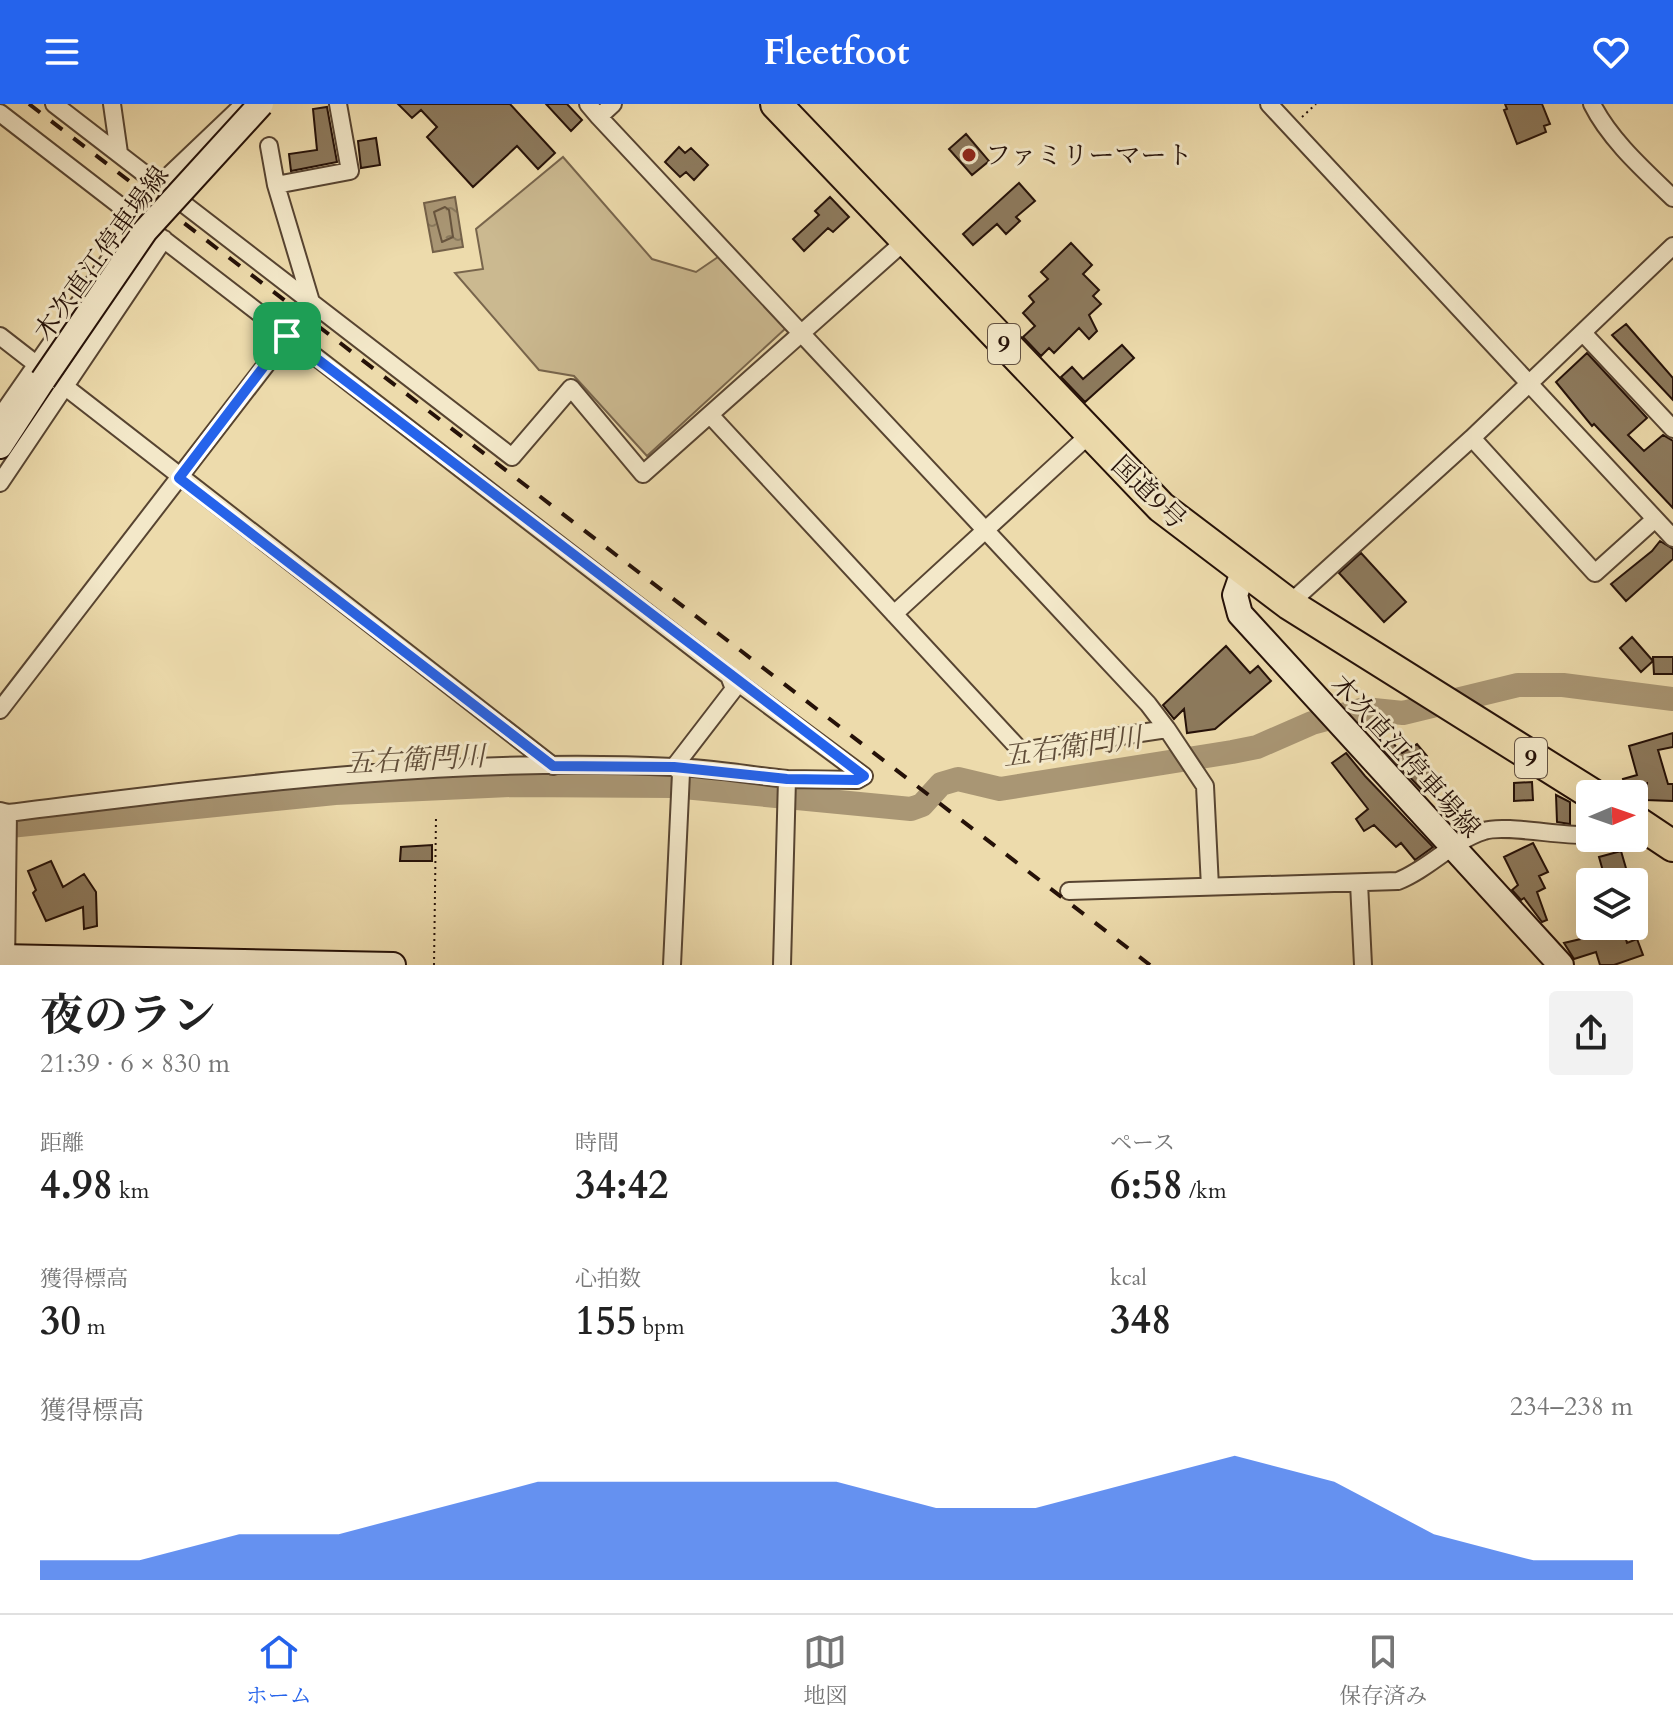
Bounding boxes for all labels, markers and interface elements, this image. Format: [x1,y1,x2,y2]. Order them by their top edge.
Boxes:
text: Fleetfoot [763,28,910,77]
icon: menu [40,30,84,74]
icon: heart [1589,30,1633,74]
place label: ファミリーマート [985,138,1192,173]
marker: ファミリーマート [960,146,978,164]
street label: 木次直江停車場線 [26,159,177,348]
pin [253,302,321,370]
icon: arrive [265,314,309,358]
road number: 9 [988,324,1020,364]
street label: 国道9号 [1104,448,1194,537]
street label: 木次直江停車場線 [1323,667,1488,845]
water label: 五右衛門川 [1000,718,1147,776]
water label: 五右衛門川 [344,737,489,783]
road number: 9 [1515,738,1547,778]
north arrow [1576,780,1648,852]
map controls [1576,780,1648,940]
button: layers [1576,868,1648,940]
text: 夜のラン [40,986,216,1046]
button: share [1549,991,1633,1075]
text: 21:39 · 6 × 830 m [40,1046,230,1081]
text: 距離 [40,1128,84,1158]
text: 時間 [575,1128,619,1158]
text: ペース [1110,1128,1175,1158]
text: 4.98 [40,1158,113,1213]
text: 34:42 [575,1158,669,1213]
text: 6:58 [1110,1158,1183,1213]
text: km [113,1176,149,1206]
text: /km [1183,1176,1227,1206]
text: kcal [1110,1263,1147,1293]
text: 獲得標高 [40,1264,128,1294]
text: 心拍数 [575,1264,641,1294]
text: 348 [1110,1293,1171,1348]
text: 30 [40,1294,81,1349]
text: 155 [575,1294,636,1349]
text: m [81,1312,106,1342]
text: bpm [636,1312,685,1342]
text: 234–238 m [1510,1389,1633,1424]
text: 獲得標高 [40,1393,144,1428]
tab: ホーム [246,1630,312,1711]
tab: 地図 [803,1630,847,1711]
tab: 保存済み [1339,1630,1427,1711]

